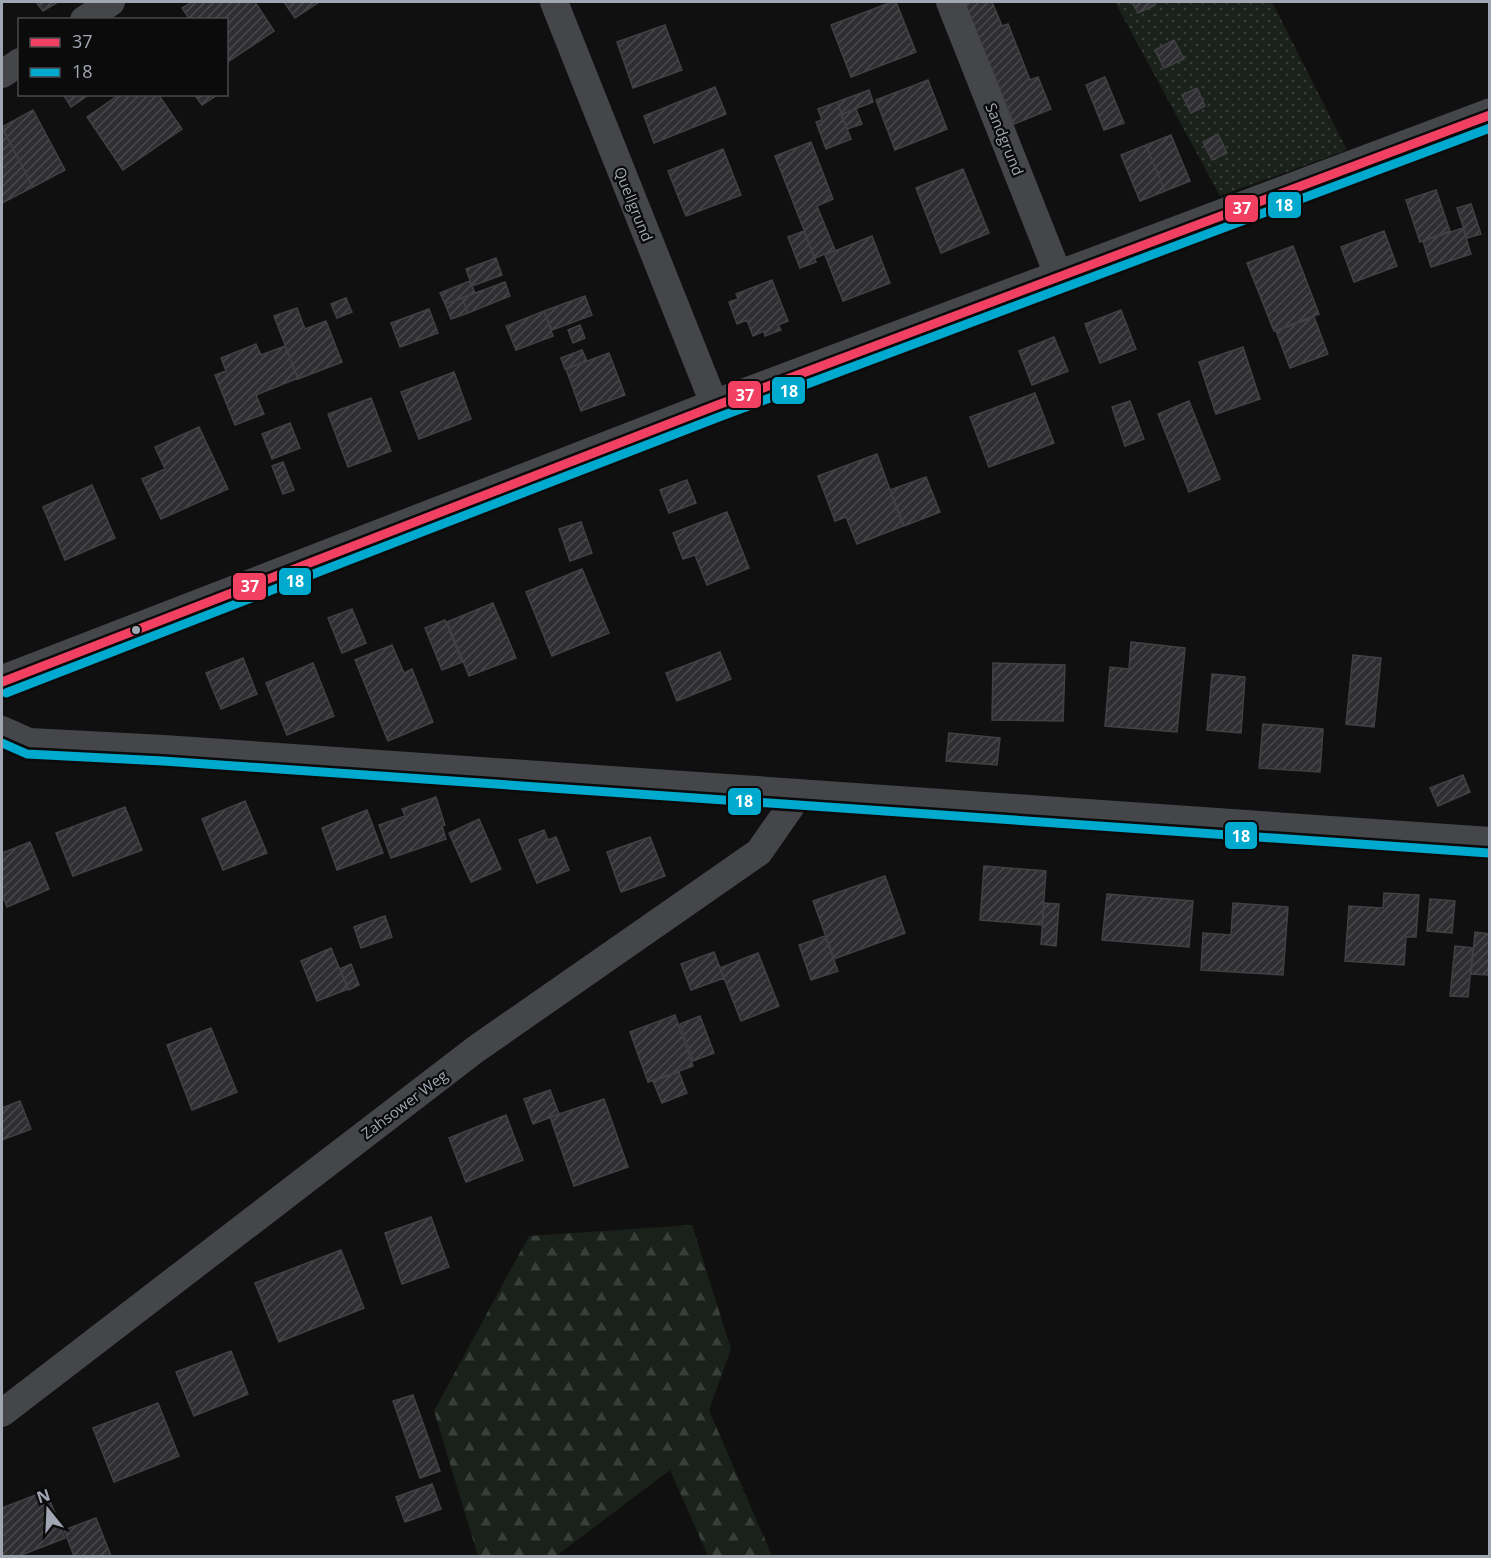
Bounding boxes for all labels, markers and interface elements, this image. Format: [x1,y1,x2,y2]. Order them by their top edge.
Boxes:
legend [18,18,228,96]
text: 37 [72,29,93,53]
text: 18 [72,59,93,83]
street label: Sandgrund [981,100,1029,178]
street label: Quellgrund [610,164,658,244]
line badge: 18 [1267,191,1302,219]
line badge: 37 [1224,194,1259,223]
text: 18 [1275,194,1293,216]
text: 37 [1233,197,1251,219]
line badge: 18 [771,376,806,405]
line badge: 37 [727,380,762,409]
text: 18 [780,380,798,402]
text: 37 [736,384,754,406]
line badge: 18 [278,567,312,596]
text: 18 [286,570,304,592]
line badge: 37 [232,572,267,601]
text: 37 [241,575,259,597]
unlabelled marker [130,624,142,636]
line badge: 18 [727,787,762,816]
text: 18 [735,790,753,812]
line badge: 18 [1224,821,1258,850]
text: 18 [1232,825,1250,847]
street label: Zahsower Weg [357,1065,451,1143]
north arrow [18,1480,78,1540]
text: N [34,1483,53,1508]

